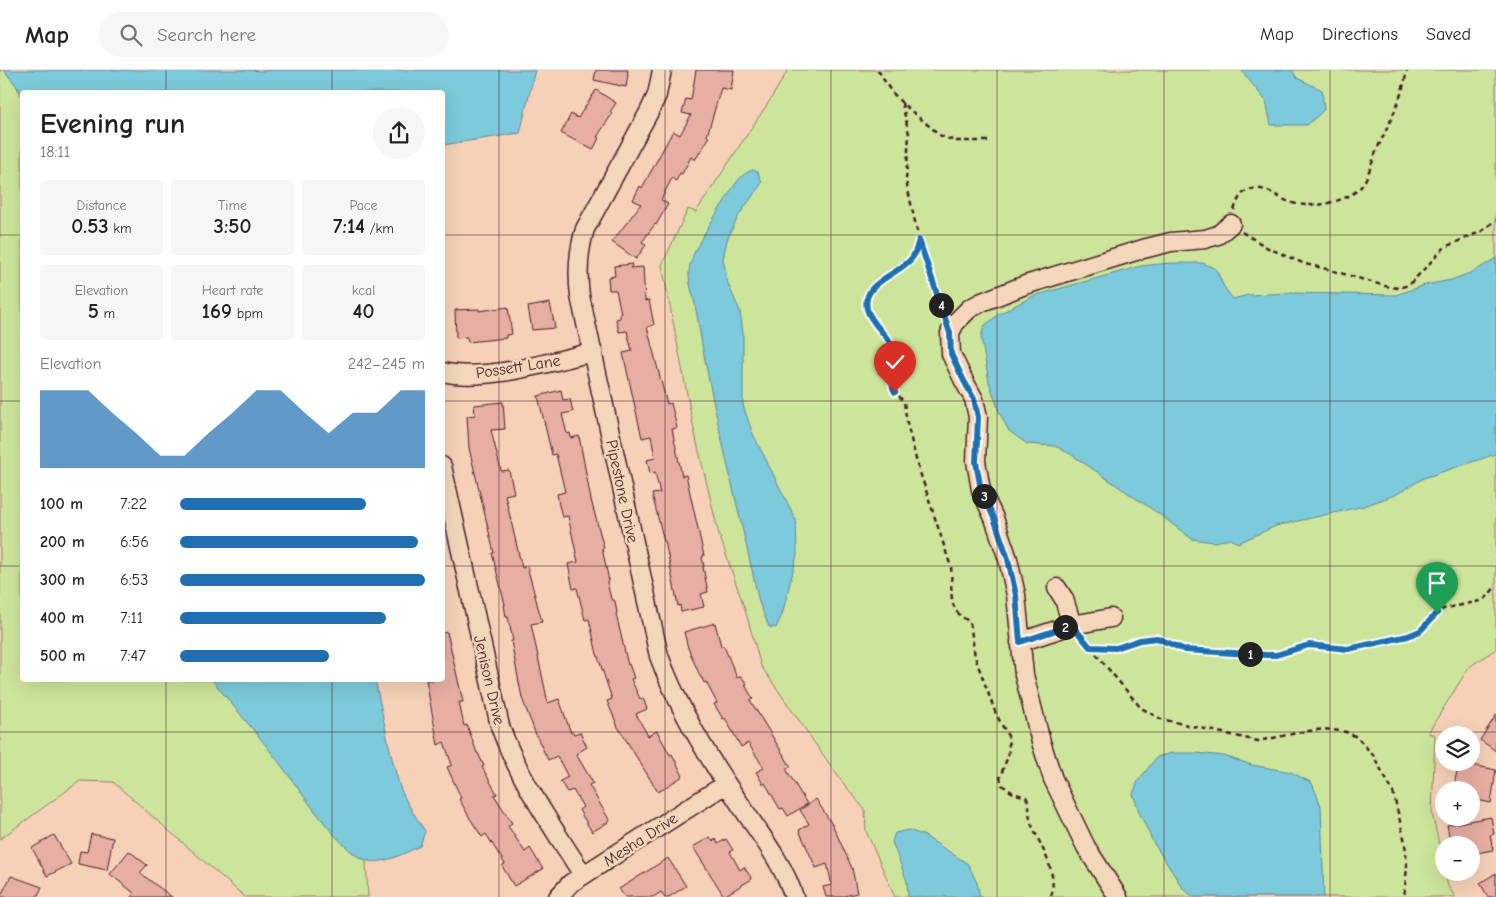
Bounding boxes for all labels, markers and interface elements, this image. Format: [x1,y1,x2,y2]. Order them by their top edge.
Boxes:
search box [99,12,449,57]
text: Map [25,21,69,49]
icon: search [117,21,145,49]
text: Search here [157,24,256,46]
text: Map [1260,24,1294,45]
text: Directions [1322,24,1398,45]
text: Saved [1426,24,1471,45]
button: share [373,107,425,159]
text: Evening run [40,108,185,140]
text: 18:11 [40,143,70,161]
text: Distance [76,197,127,214]
text: Time [218,197,247,214]
text: Pace [349,197,378,214]
text: 0.53 [71,214,109,238]
text: 3:50 [214,214,251,238]
text: 7:14 [333,214,365,238]
text: km [109,220,132,237]
text: /km [365,220,394,237]
text: Elevation [75,282,128,299]
text: Heart rate [202,282,263,299]
text: kcal [352,282,375,299]
pin: 4 [928,292,954,318]
text: 4 [938,297,945,314]
text: 5 [88,299,99,323]
text: 169 [202,299,232,323]
text: 40 [353,299,374,323]
text: m [99,305,115,322]
text: bpm [232,305,263,322]
pin [874,341,916,392]
icon: check [881,348,909,376]
street label: Possett Lane [475,351,562,383]
text: Elevation [40,355,101,373]
text: 242–245 m [348,355,425,373]
street label: Pipestone Drive [602,438,642,544]
pin: 3 [972,484,996,508]
text: 3 [981,488,988,505]
text: 100 m [40,495,83,513]
text: 7:22 [120,495,147,513]
text: 200 m [40,533,85,551]
text: 6:56 [120,533,149,551]
pin [1416,562,1458,613]
icon: arrive [1423,569,1451,597]
text: 300 m [40,571,85,589]
text: 6:53 [120,571,148,589]
text: 400 m [40,609,84,627]
text: 7:11 [120,609,143,627]
pin: 2 [1052,614,1078,640]
text: 2 [1062,619,1069,636]
street label: Jenison Drive [470,634,508,727]
pin: 1 [1238,642,1262,666]
text: 1 [1248,646,1253,663]
text: 500 m [40,647,85,665]
text: 7:47 [120,647,146,665]
map controls [1435,726,1480,881]
button: layers [1435,726,1480,771]
button: + [1435,781,1480,826]
street label: Mesha Drive [600,809,681,870]
button: − [1435,836,1480,881]

